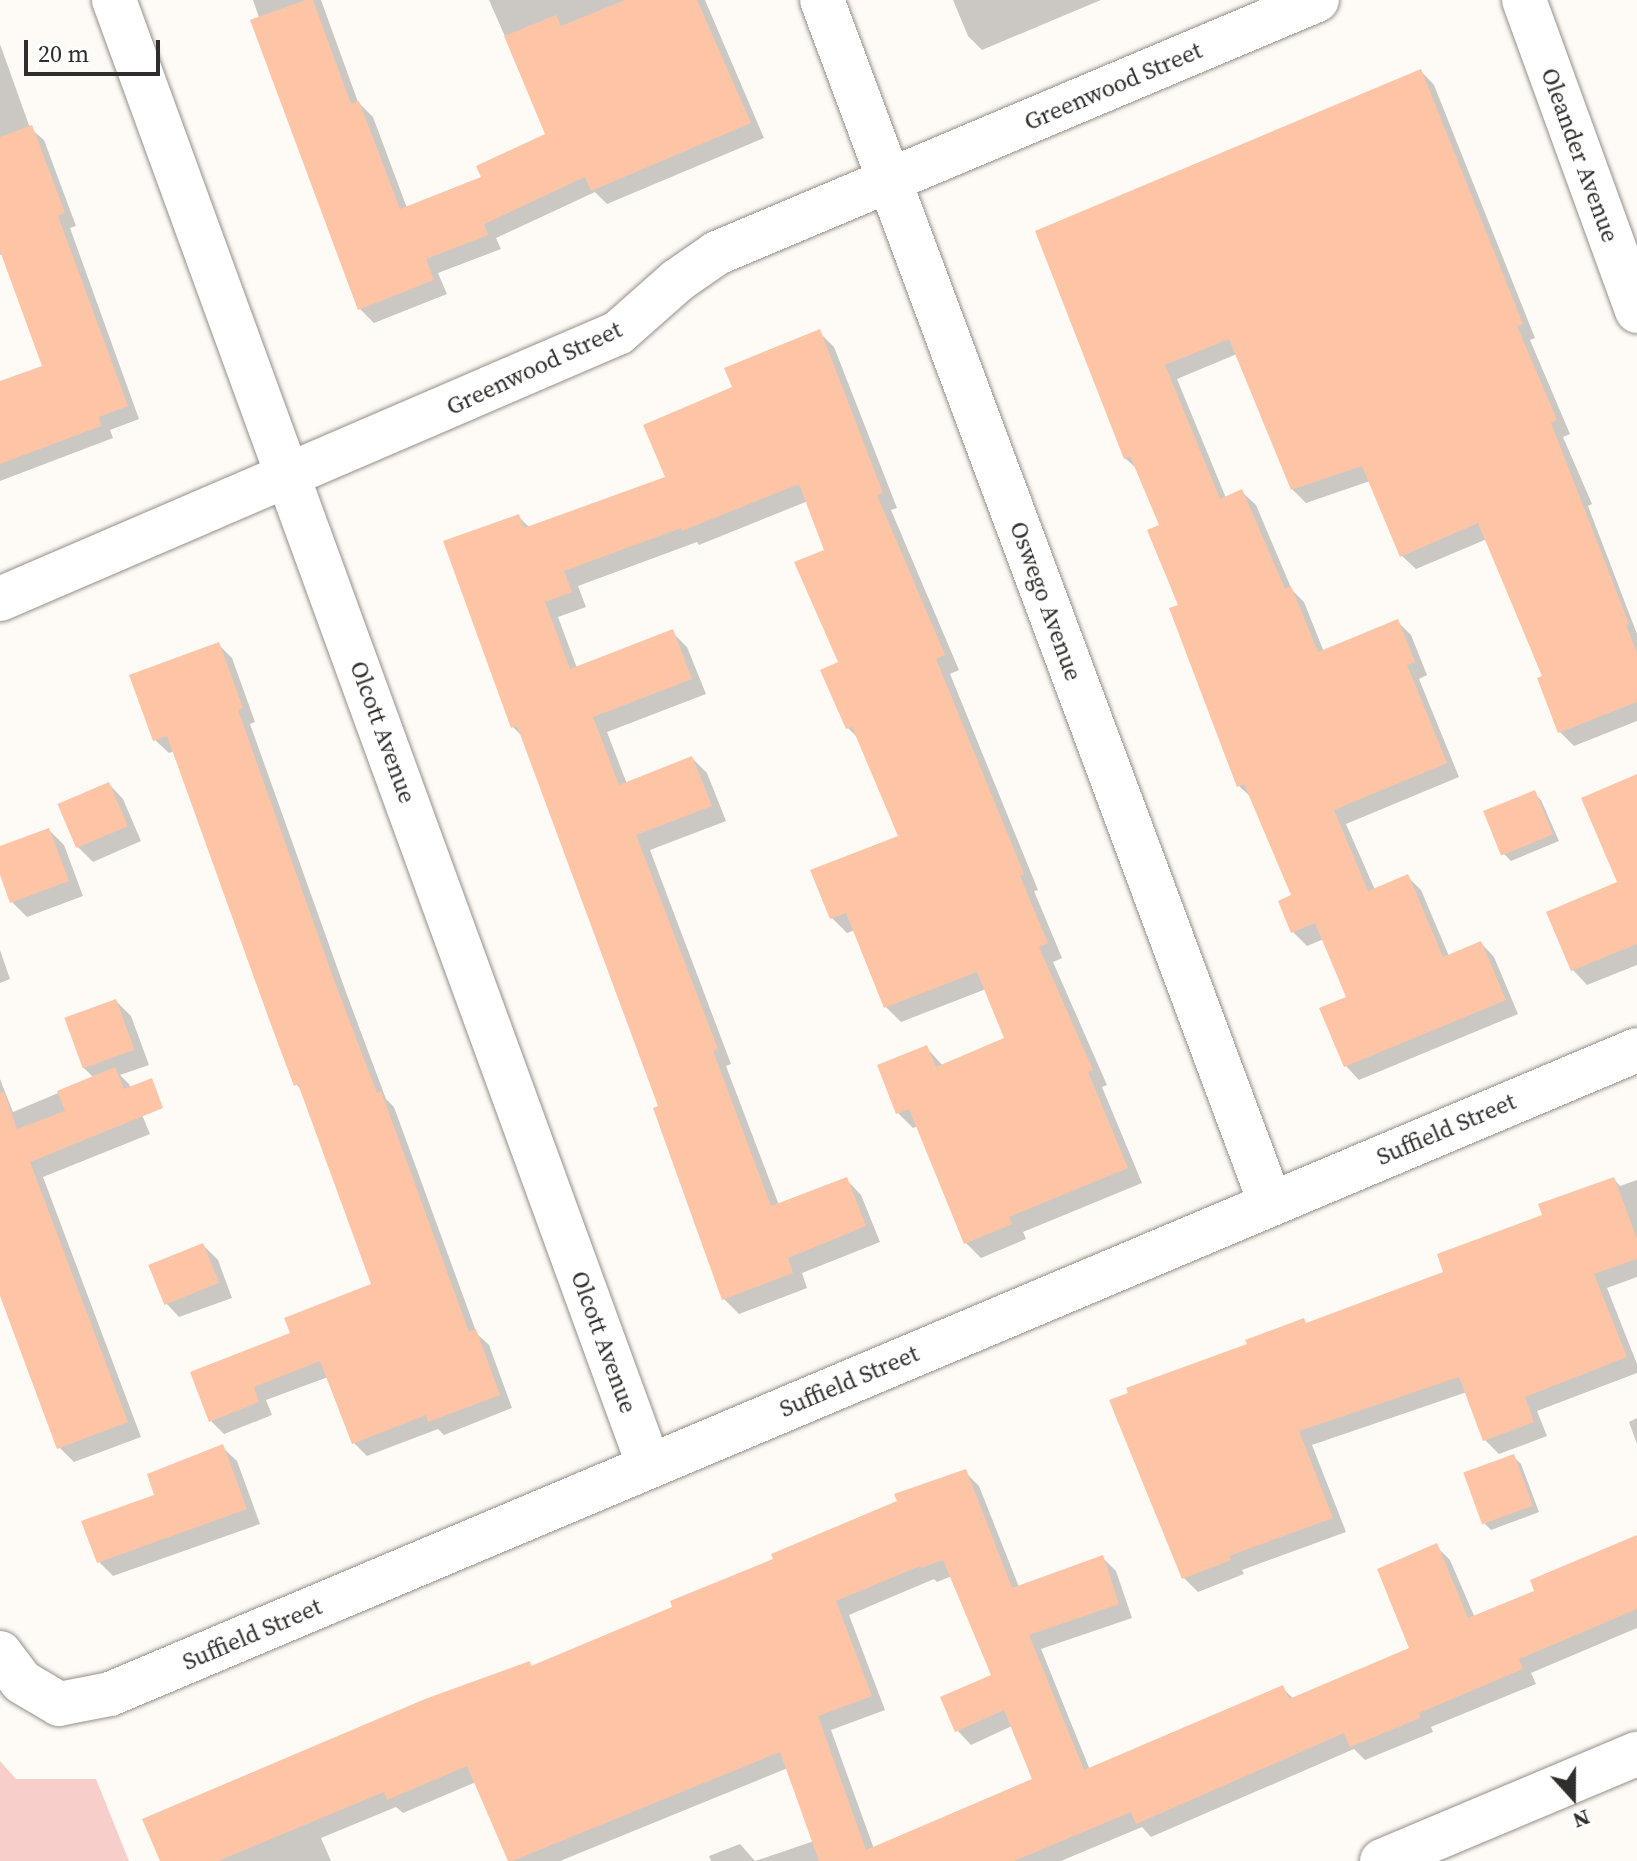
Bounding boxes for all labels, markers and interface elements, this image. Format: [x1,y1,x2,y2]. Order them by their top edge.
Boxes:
scale bar [28,24,164,74]
street label: Greenwood Street [1020,36,1206,136]
text: 20 m [38,37,89,70]
street label: Oleander Avenue [1535,64,1625,246]
street label: Greenwood Street [442,315,626,421]
street label: Oswego Avenue [1004,518,1088,684]
street label: Olcott Avenue [344,657,422,807]
street label: Suffield Street [1372,1087,1520,1171]
street label: Olcott Avenue [565,1267,643,1417]
street label: Suffield Street [775,1339,923,1423]
street label: Suffield Street [178,1592,326,1676]
north arrow [1533,1757,1613,1837]
text: N [1569,1803,1594,1836]

